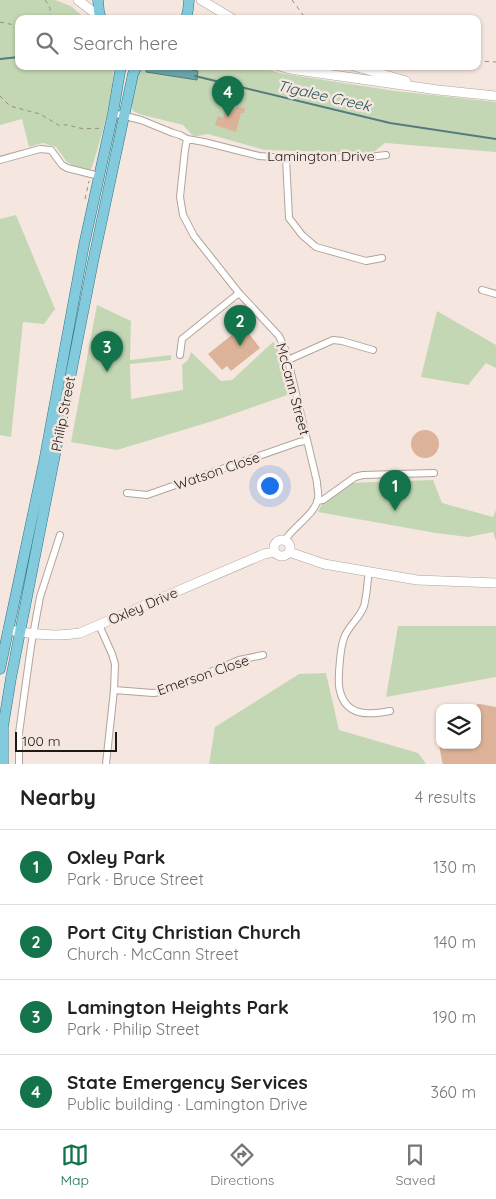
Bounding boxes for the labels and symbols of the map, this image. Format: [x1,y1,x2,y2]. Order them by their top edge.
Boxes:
pin: 4 [212,76,244,117]
water label: Tigalee Creek [276,76,375,116]
street label: Lamington Drive [267,147,375,165]
pin: 2 [224,305,256,346]
pin: 3 [91,331,123,372]
street label: McCann Street [272,341,314,437]
street label: Philip Street [47,375,79,453]
street label: Watson Close [172,448,262,494]
pin: 1 [379,470,411,511]
your location [257,473,283,499]
street label: Oxley Drive [106,583,181,629]
street label: Emerson Close [155,651,251,699]
scale bar [15,729,118,752]

